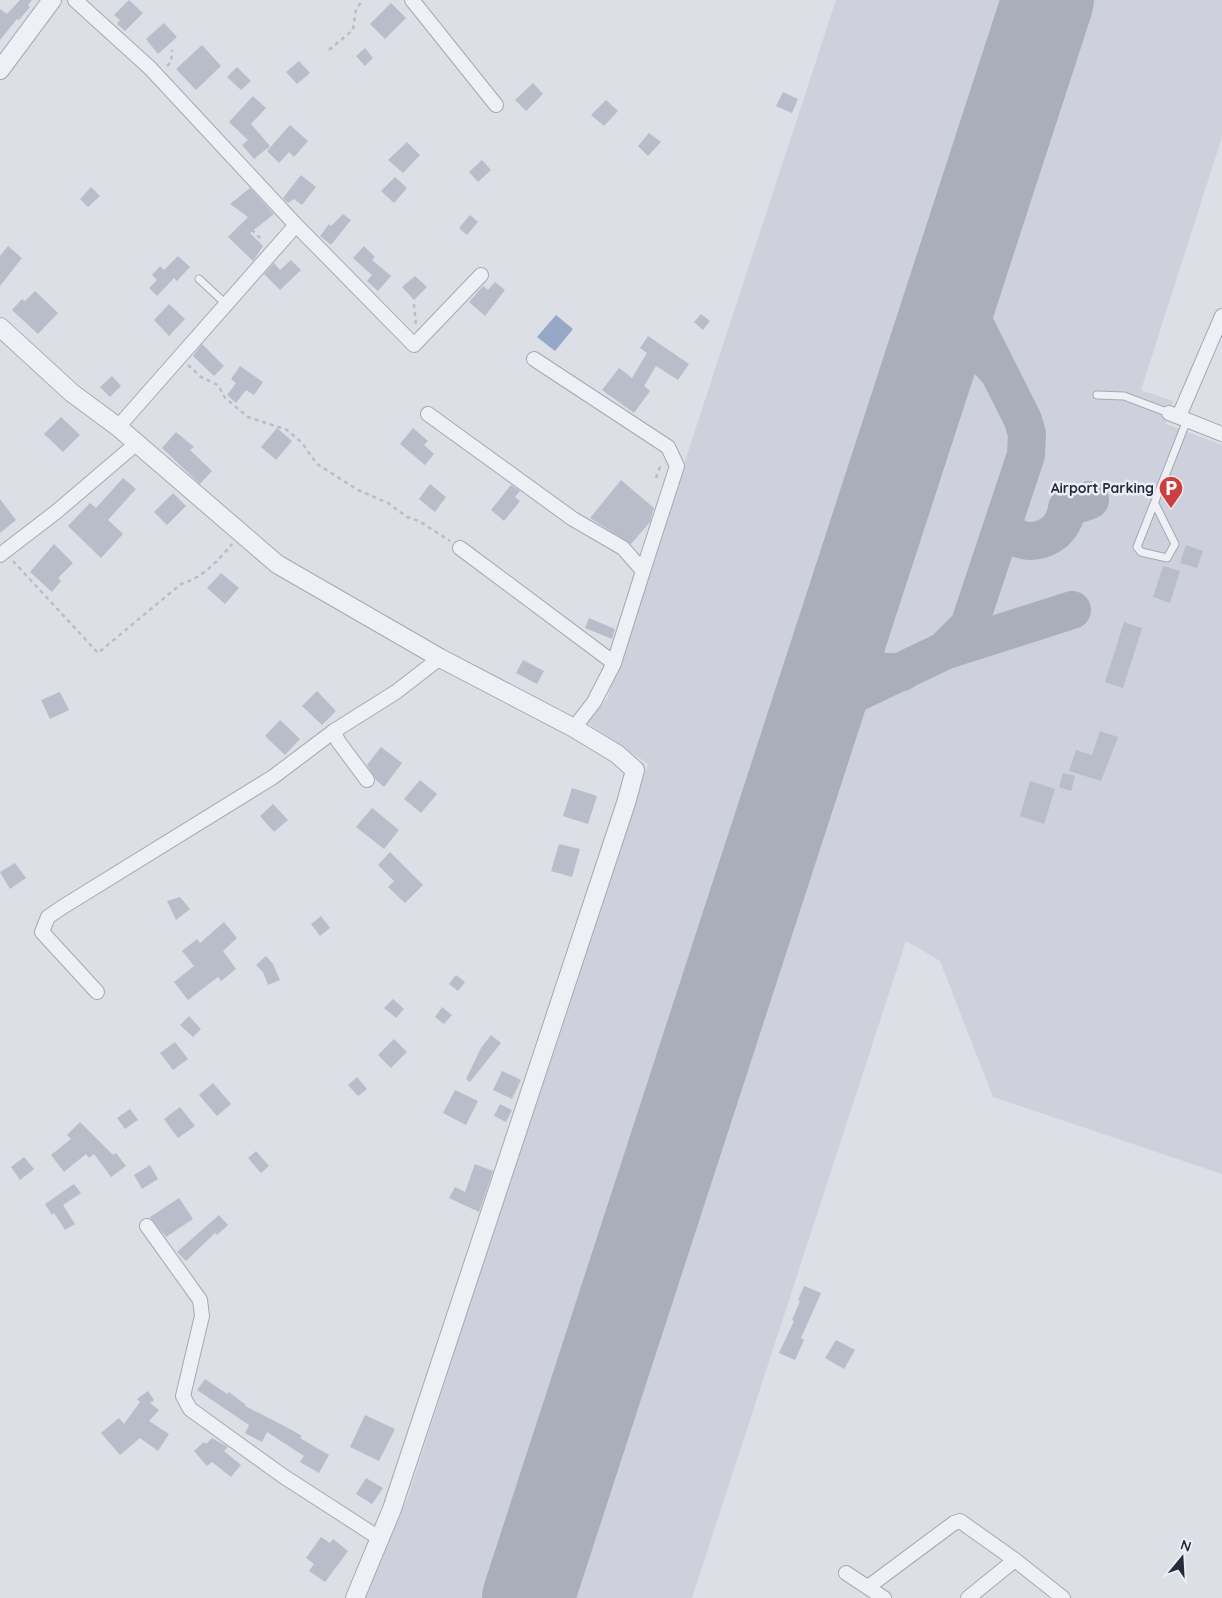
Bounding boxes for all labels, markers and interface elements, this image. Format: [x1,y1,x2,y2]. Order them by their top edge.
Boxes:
parking icon: Airport Parking [1158,475,1184,509]
place label: Airport Parking [1051,479,1154,497]
north arrow [1157,1533,1207,1583]
text: N [1178,1535,1194,1556]

